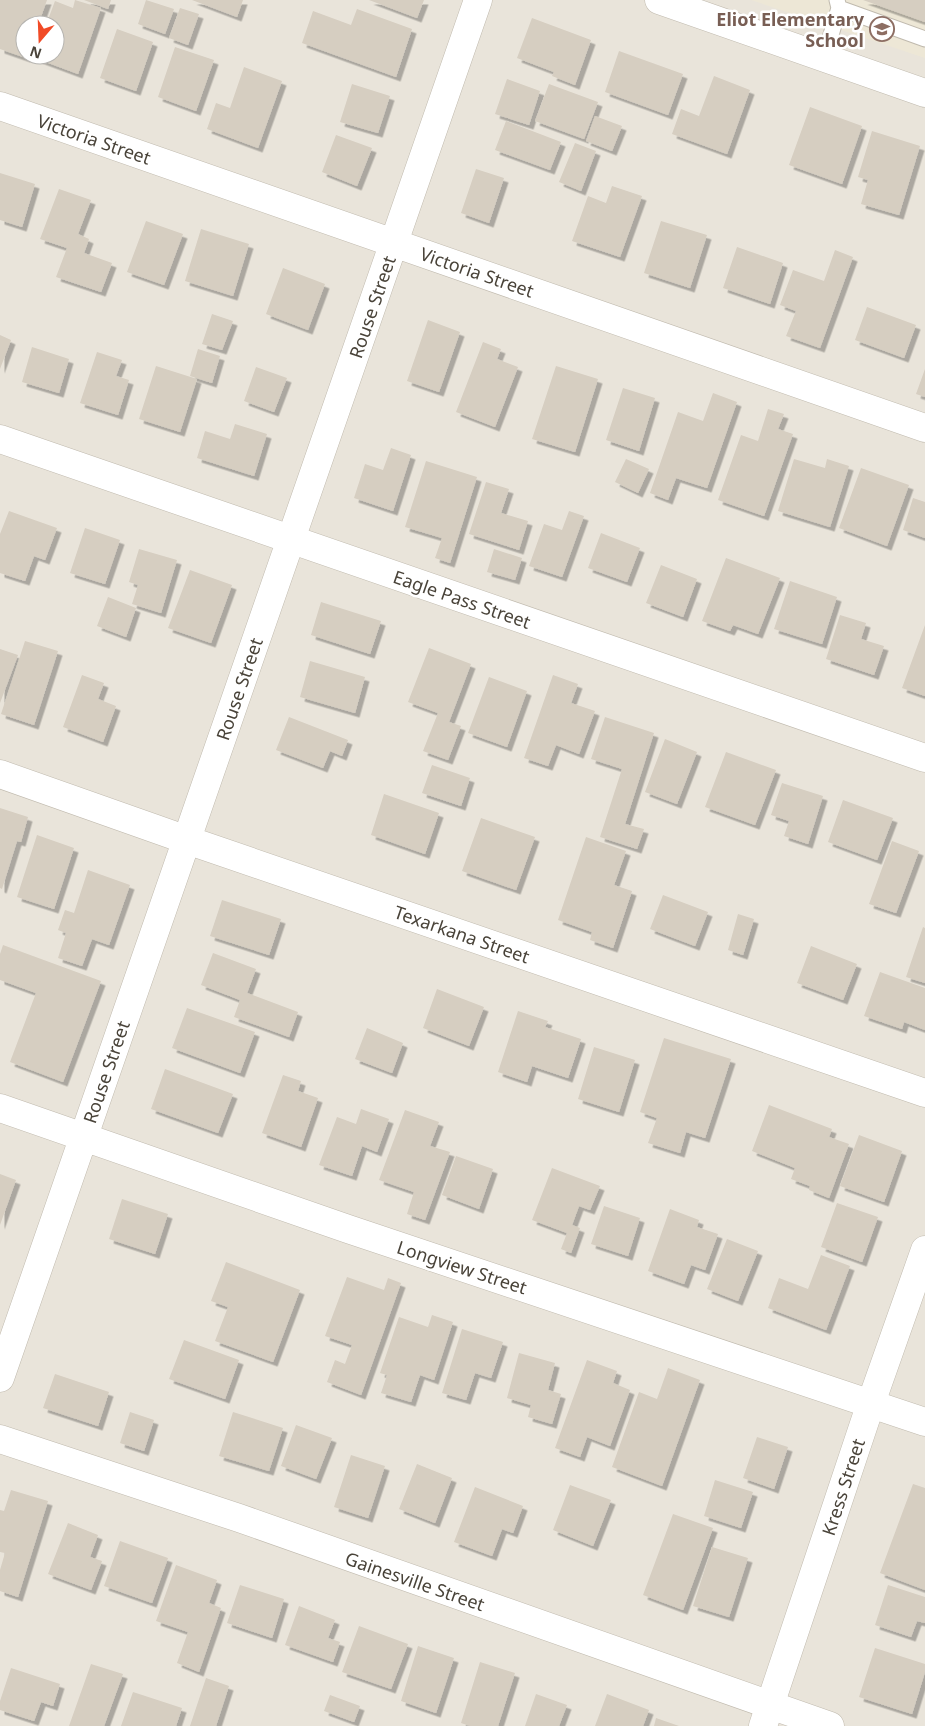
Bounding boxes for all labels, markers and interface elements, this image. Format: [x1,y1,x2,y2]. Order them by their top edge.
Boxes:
place label: Eliot Elementary School [716,7,865,52]
north arrow [15,15,65,65]
school or university icon: Eliot Elementary School [869,16,895,42]
text: N [27,42,44,64]
street label: Victoria Street [34,108,154,170]
street label: Victoria Street [417,241,537,303]
street label: Rouse Street [343,252,401,361]
street label: Eagle Pass Street [390,564,534,634]
street label: Rouse Street [210,634,268,743]
street label: Texarkana Street [391,900,533,969]
street label: Rouse Street [77,1017,135,1126]
street label: Longview Street [394,1235,530,1299]
street label: Kress Street [816,1435,870,1539]
street label: Gainesville Street [342,1546,488,1616]

